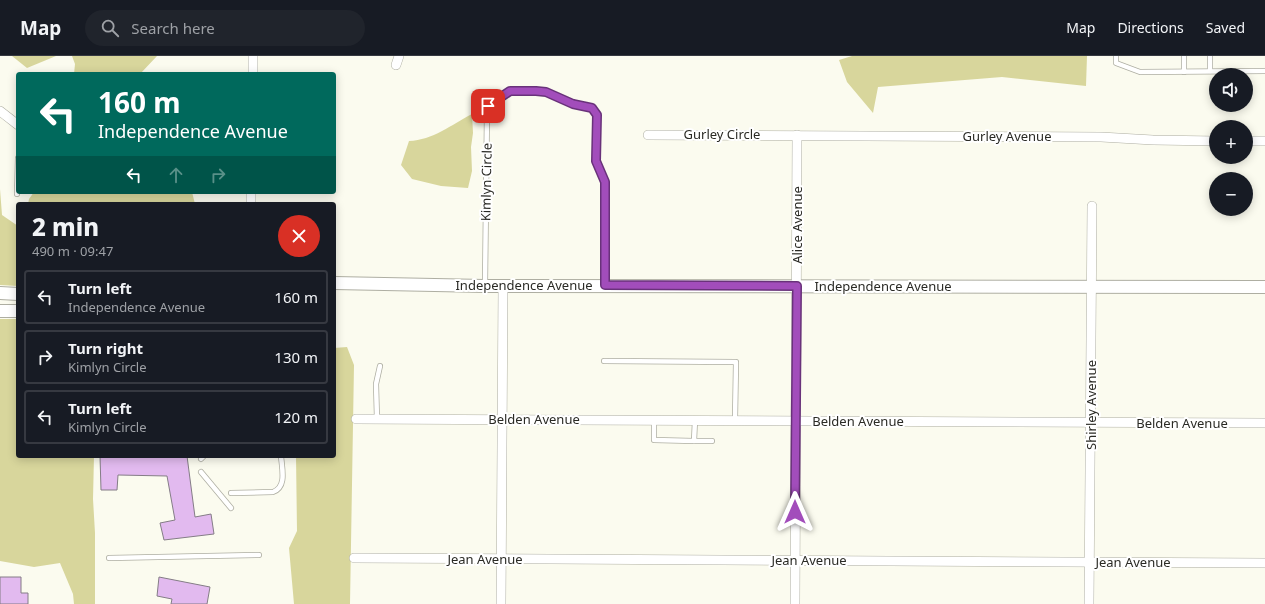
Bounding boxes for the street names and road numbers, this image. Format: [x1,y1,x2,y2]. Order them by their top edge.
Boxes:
street label: Gurley Circle [684,125,760,143]
street label: Gurley Avenue [963,127,1051,145]
street label: Kimlyn Circle [476,143,496,221]
street label: Alice Avenue [788,186,806,264]
street label: Independence Avenue [455,276,593,294]
street label: Independence Avenue [814,277,952,295]
street label: Shirley Avenue [1082,360,1100,450]
street label: Belden Avenue [488,410,580,428]
street label: Belden Avenue [812,412,904,430]
street label: Belden Avenue [1136,414,1228,432]
street label: Jean Avenue [445,550,523,568]
street label: Jean Avenue [769,551,847,569]
street label: Jean Avenue [1093,553,1171,571]

